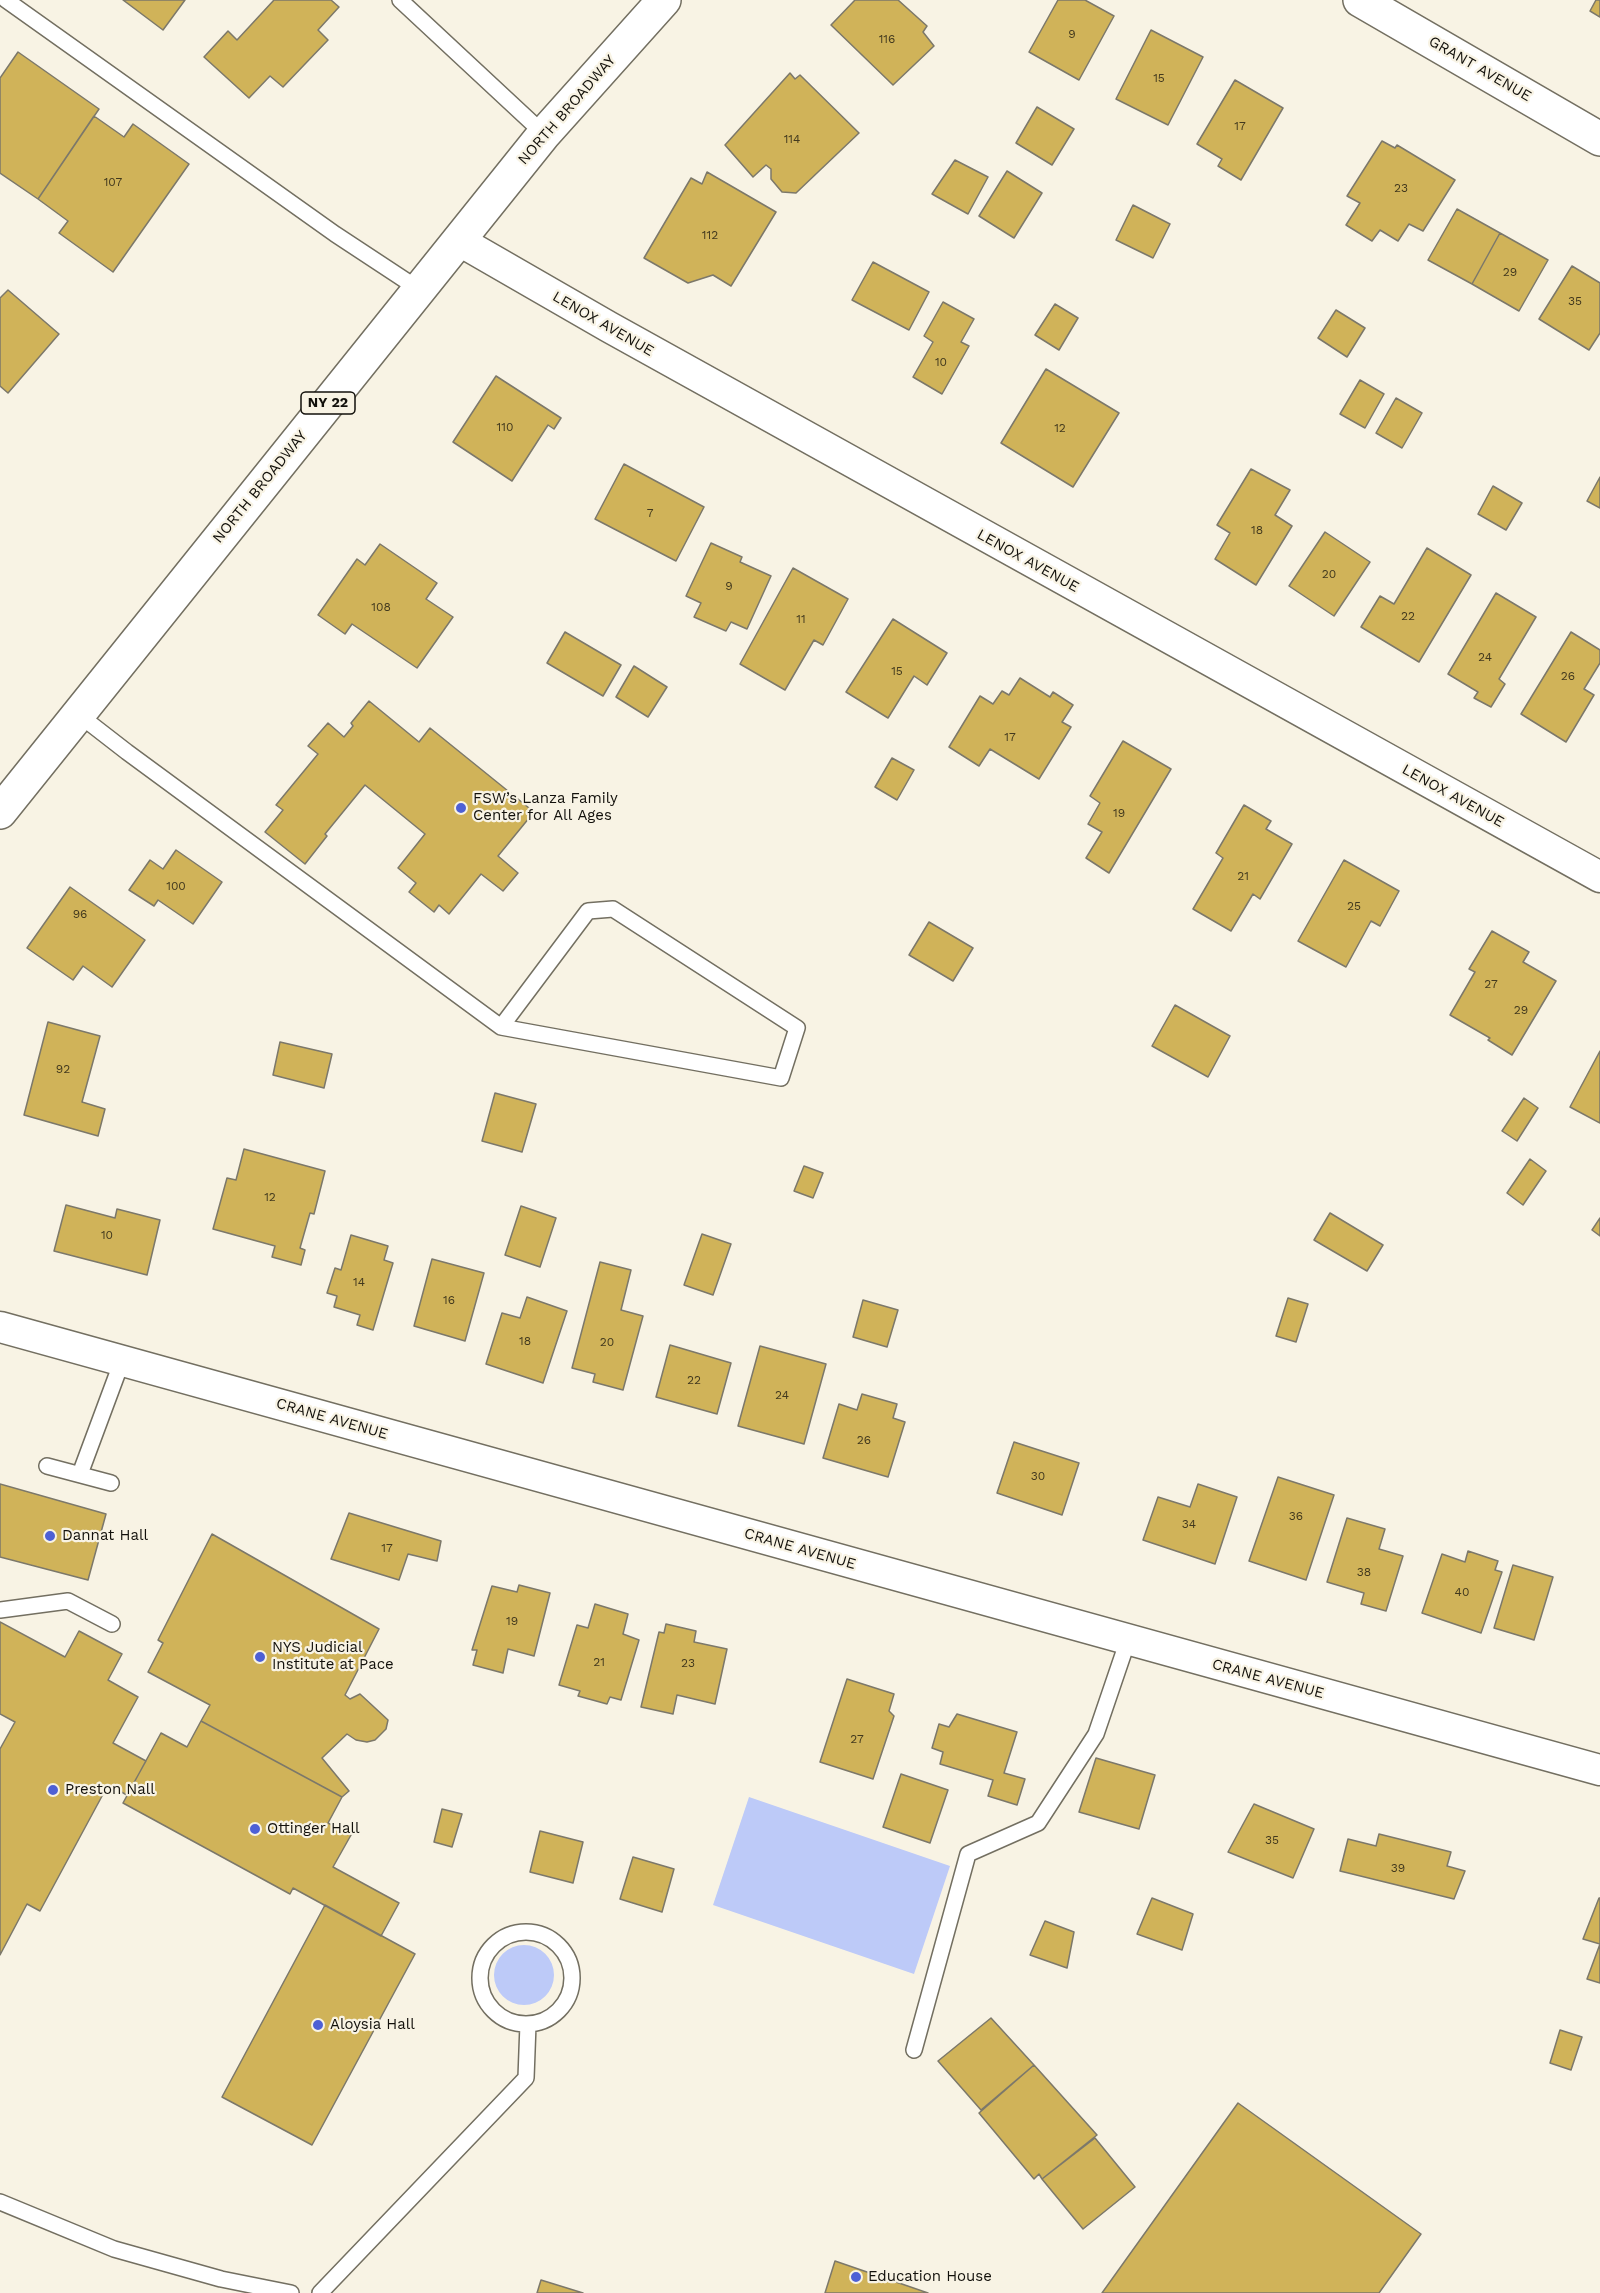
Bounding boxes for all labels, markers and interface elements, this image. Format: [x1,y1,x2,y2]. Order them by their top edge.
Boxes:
house number: 9 [1068,27,1076,41]
house number: 116 [879,32,895,46]
street label: GRANT AVENUE [1426,32,1534,106]
street label: NORTH BROADWAY [514,51,620,169]
house number: 15 [1153,71,1165,85]
house number: 17 [1234,119,1246,133]
house number: 114 [784,132,800,146]
house number: 107 [104,175,122,189]
house number: 23 [1394,181,1408,195]
house number: 112 [702,228,718,242]
house number: 29 [1503,265,1517,279]
street label: LENOX AVENUE [549,288,657,360]
house number: 35 [1568,294,1582,308]
house number: 10 [935,355,947,369]
road number: NY 22 [301,392,355,414]
house number: 110 [497,420,513,434]
house number: 12 [1054,421,1066,435]
street label: NORTH BROADWAY [209,427,311,547]
house number: 7 [647,506,653,520]
house number: 18 [1251,523,1263,537]
street label: LENOX AVENUE [974,525,1082,597]
house number: 20 [1322,567,1336,581]
house number: 9 [725,579,733,593]
house number: 108 [371,600,391,614]
house number: 22 [1401,609,1415,623]
house number: 11 [796,612,806,626]
house number: 24 [1478,650,1492,664]
house number: 15 [891,664,903,678]
house number: 26 [1561,669,1575,683]
house number: 17 [1004,730,1016,744]
street label: LENOX AVENUE [1399,760,1507,832]
place label: FSW’s Lanza Family Center for All Ages [473,790,618,825]
marker: FSW’s Lanza Family Center for All Ages [454,801,468,815]
house number: 19 [1113,806,1125,820]
house number: 21 [1237,869,1249,883]
house number: 100 [166,879,186,893]
house number: 25 [1347,899,1361,913]
house number: 96 [73,907,87,921]
house number: 27 [1484,977,1498,991]
house number: 29 [1514,1003,1528,1017]
house number: 92 [56,1062,70,1076]
house number: 12 [264,1190,276,1204]
house number: 10 [101,1228,113,1242]
house number: 14 [353,1275,365,1289]
house number: 16 [443,1293,455,1307]
house number: 18 [519,1334,531,1348]
house number: 20 [600,1335,614,1349]
house number: 22 [687,1373,701,1387]
house number: 24 [775,1388,789,1402]
street label: CRANE AVENUE [274,1394,390,1444]
house number: 26 [857,1433,871,1447]
house number: 30 [1031,1469,1045,1483]
house number: 36 [1289,1509,1303,1523]
house number: 34 [1182,1517,1196,1531]
street label: CRANE AVENUE [742,1524,858,1574]
place label: Dannat Hall [62,1527,148,1545]
marker: Dannat Hall [43,1529,57,1543]
house number: 17 [381,1541,393,1555]
house number: 38 [1357,1565,1371,1579]
house number: 40 [1455,1585,1469,1599]
house number: 19 [506,1614,518,1628]
place label: NYS Judicial Institute at Pace [272,1639,394,1674]
marker: NYS Judicial Institute at Pace [253,1650,267,1664]
house number: 21 [593,1655,605,1669]
street label: CRANE AVENUE [1210,1655,1326,1703]
house number: 23 [681,1656,695,1670]
house number: 27 [850,1732,864,1746]
place label: Preston Nall [65,1781,155,1799]
marker: Preston Nall [46,1783,60,1797]
place label: Ottinger Hall [267,1820,360,1838]
marker: Ottinger Hall [248,1822,262,1836]
house number: 35 [1265,1833,1279,1847]
house number: 39 [1391,1861,1405,1875]
place label: Aloysia Hall [330,2016,415,2034]
marker: Aloysia Hall [311,2018,325,2032]
place label: Education House [868,2268,992,2286]
marker: Education House [849,2270,863,2284]

